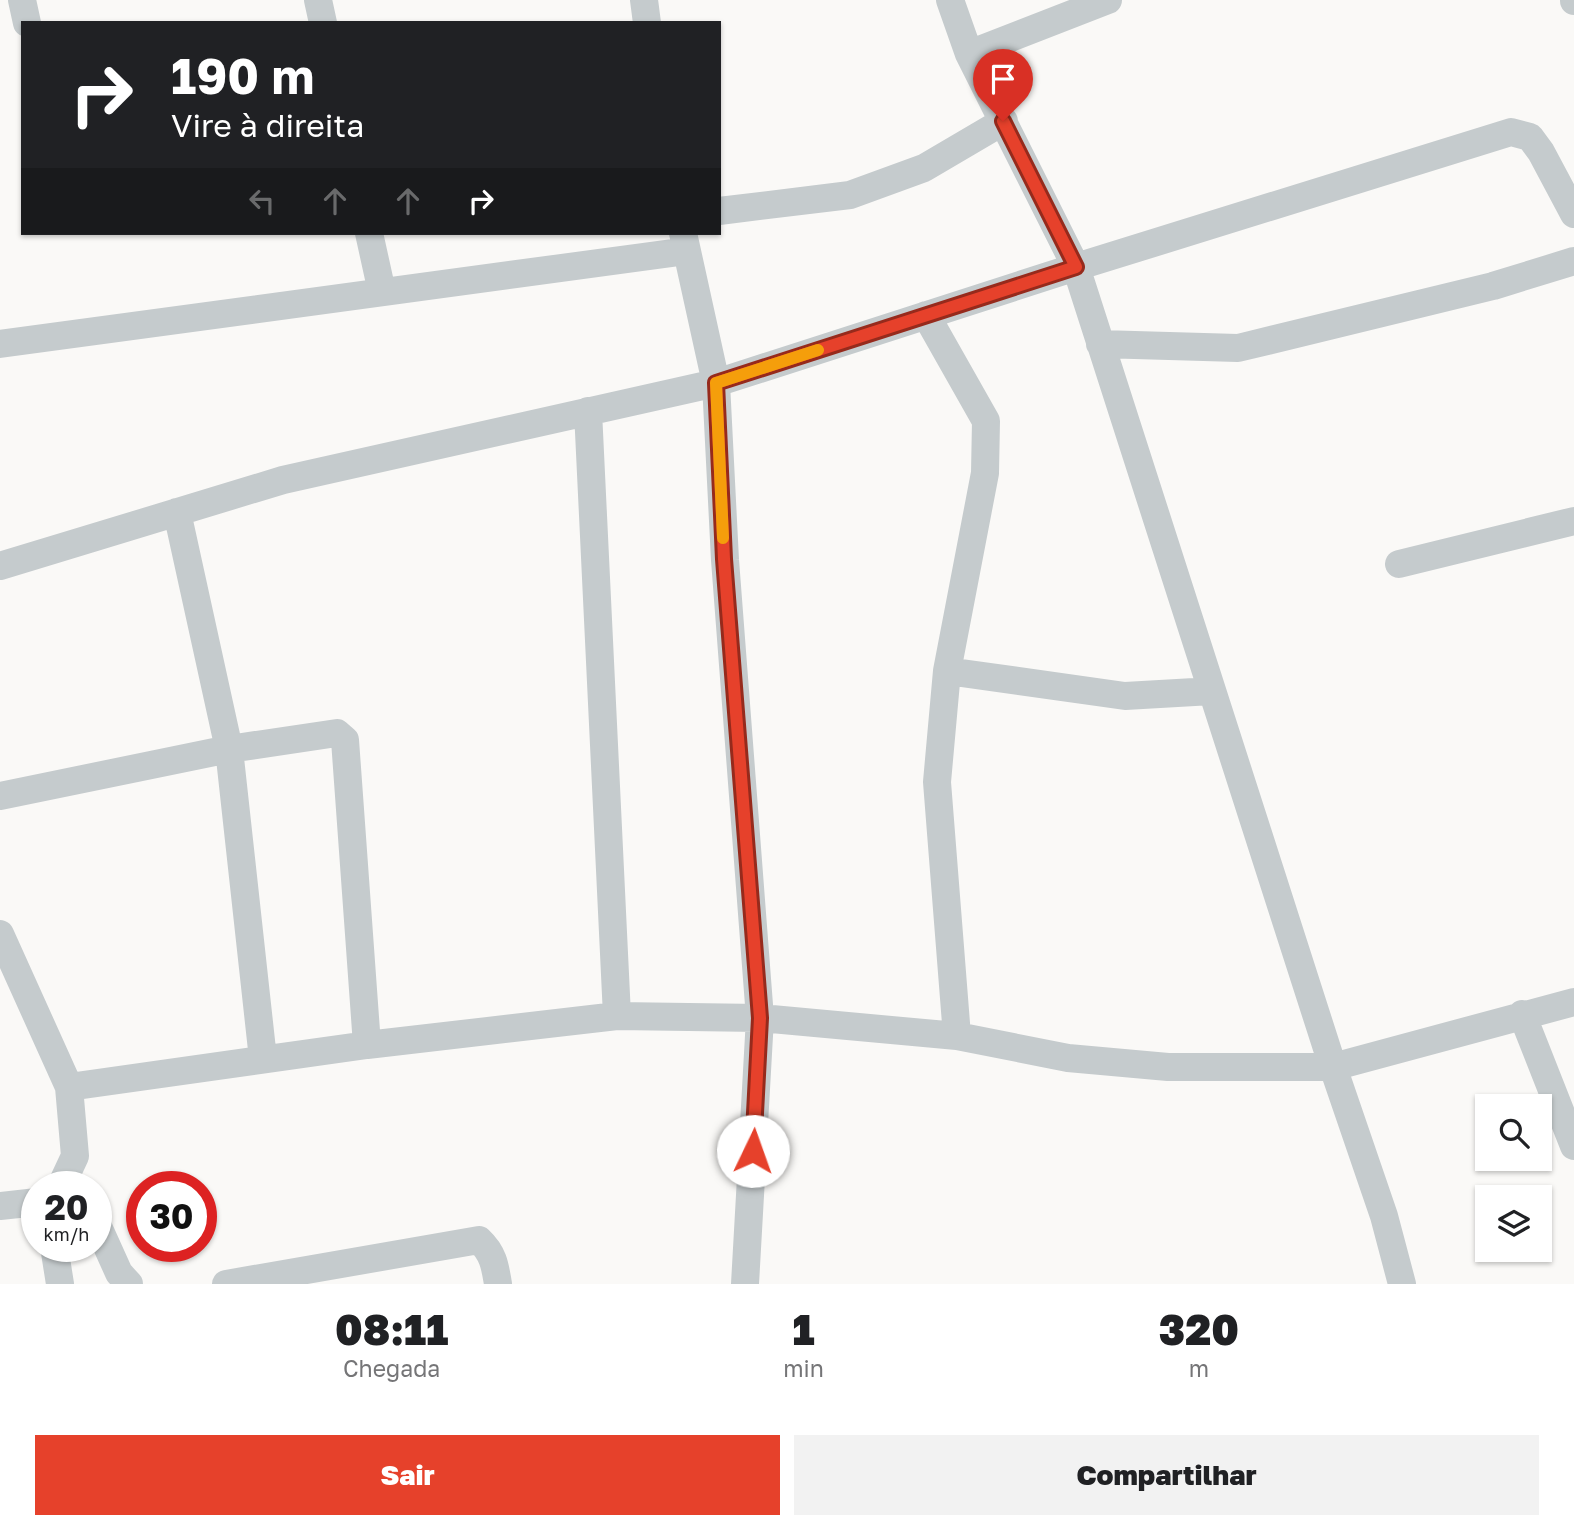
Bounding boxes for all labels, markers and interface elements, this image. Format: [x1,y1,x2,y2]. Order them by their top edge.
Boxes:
text: 190 m [171,46,314,105]
icon: right [56,49,147,140]
pin [973,49,1033,121]
icon: arrive [984,60,1022,98]
text: Vire à direita [171,106,364,144]
icon: left [243,182,281,220]
icon: ahead [316,182,354,220]
icon: ahead [389,182,427,220]
icon: right [462,182,500,220]
map controls [1475,1094,1552,1262]
button: search [1475,1094,1552,1171]
position arrow [716,1114,790,1188]
speed limit sign: 30 [126,1171,217,1262]
button: layers [1475,1185,1552,1262]
text: 20 [44,1186,89,1228]
text: km/h [44,1223,89,1245]
text: 08:11 [335,1304,448,1354]
text: 1 [793,1304,815,1354]
text: 320 [1159,1304,1239,1354]
text: Chegada [343,1354,440,1382]
text: min [783,1354,824,1382]
text: m [1189,1354,1209,1382]
button: Sair [35,1435,780,1515]
button: Compartilhar [794,1435,1539,1515]

